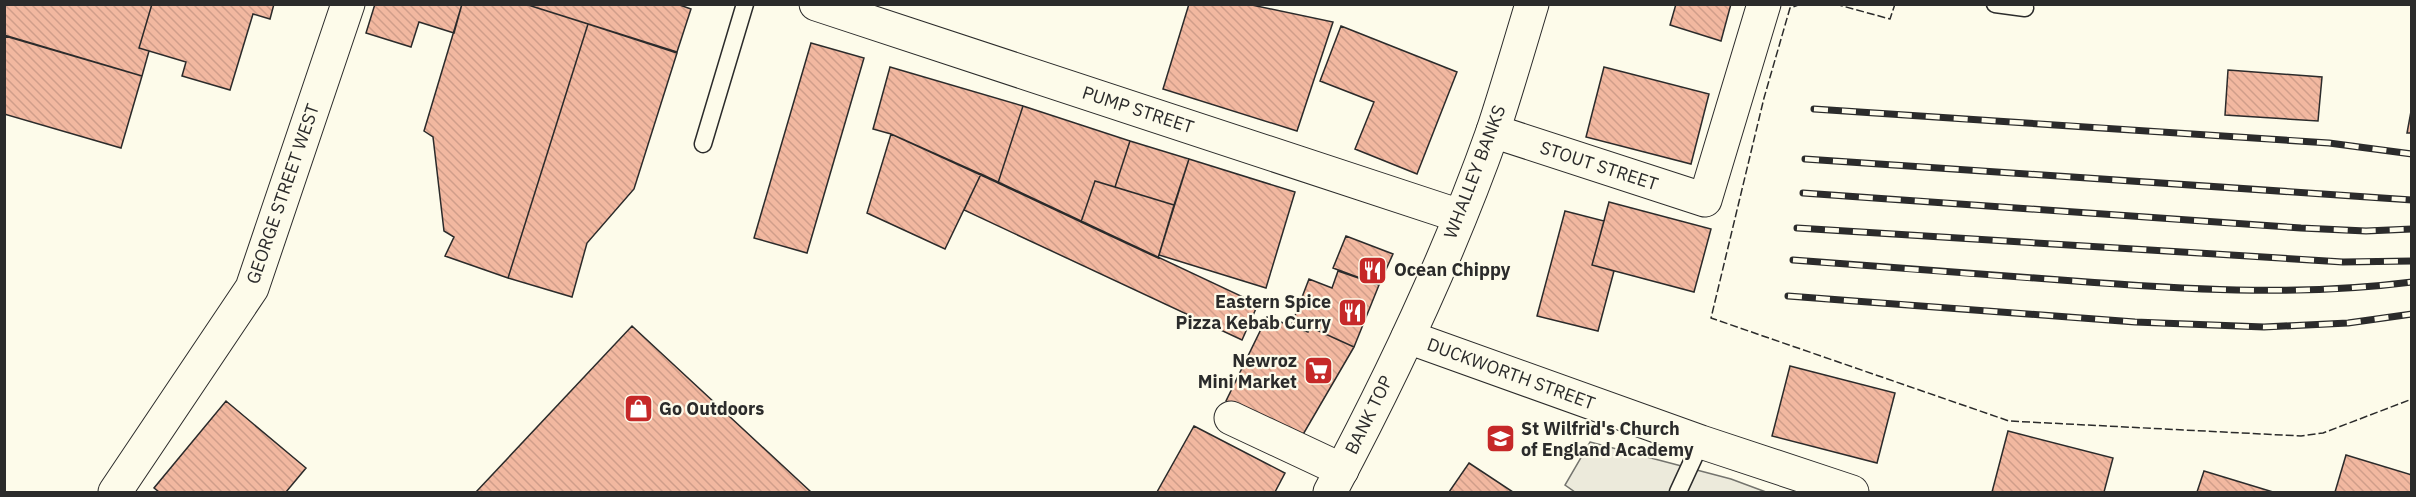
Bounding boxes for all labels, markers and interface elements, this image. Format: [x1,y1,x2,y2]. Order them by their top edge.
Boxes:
street label: PUMP STREET [1079,81,1197,138]
street label: GEORGE STREET WEST [241,101,324,287]
street label: WHALLEY BANKS [1439,102,1511,242]
street label: STOUT STREET [1537,136,1661,195]
restaurant icon: Ocean Chippy [1357,254,1389,286]
place label: Ocean Chippy [1394,258,1511,281]
place label: Eastern Spice Pizza Kebab Curry [1176,290,1331,334]
restaurant icon: Eastern Spice Pizza Kebab Curry [1336,296,1368,328]
street label: DUCKWORTH STREET [1424,332,1598,415]
place label: Newroz Mini Market [1198,349,1297,393]
supermarket icon: Newroz Mini Market [1302,355,1334,387]
street label: BANK TOP [1340,371,1398,458]
shop icon: Go Outdoors [622,393,654,425]
place label: Go Outdoors [659,397,764,420]
place label: St Wilfrid's Church of England Academy [1521,417,1694,461]
school or university icon: St Wilfrid's Church of England Academy [1484,423,1516,455]

